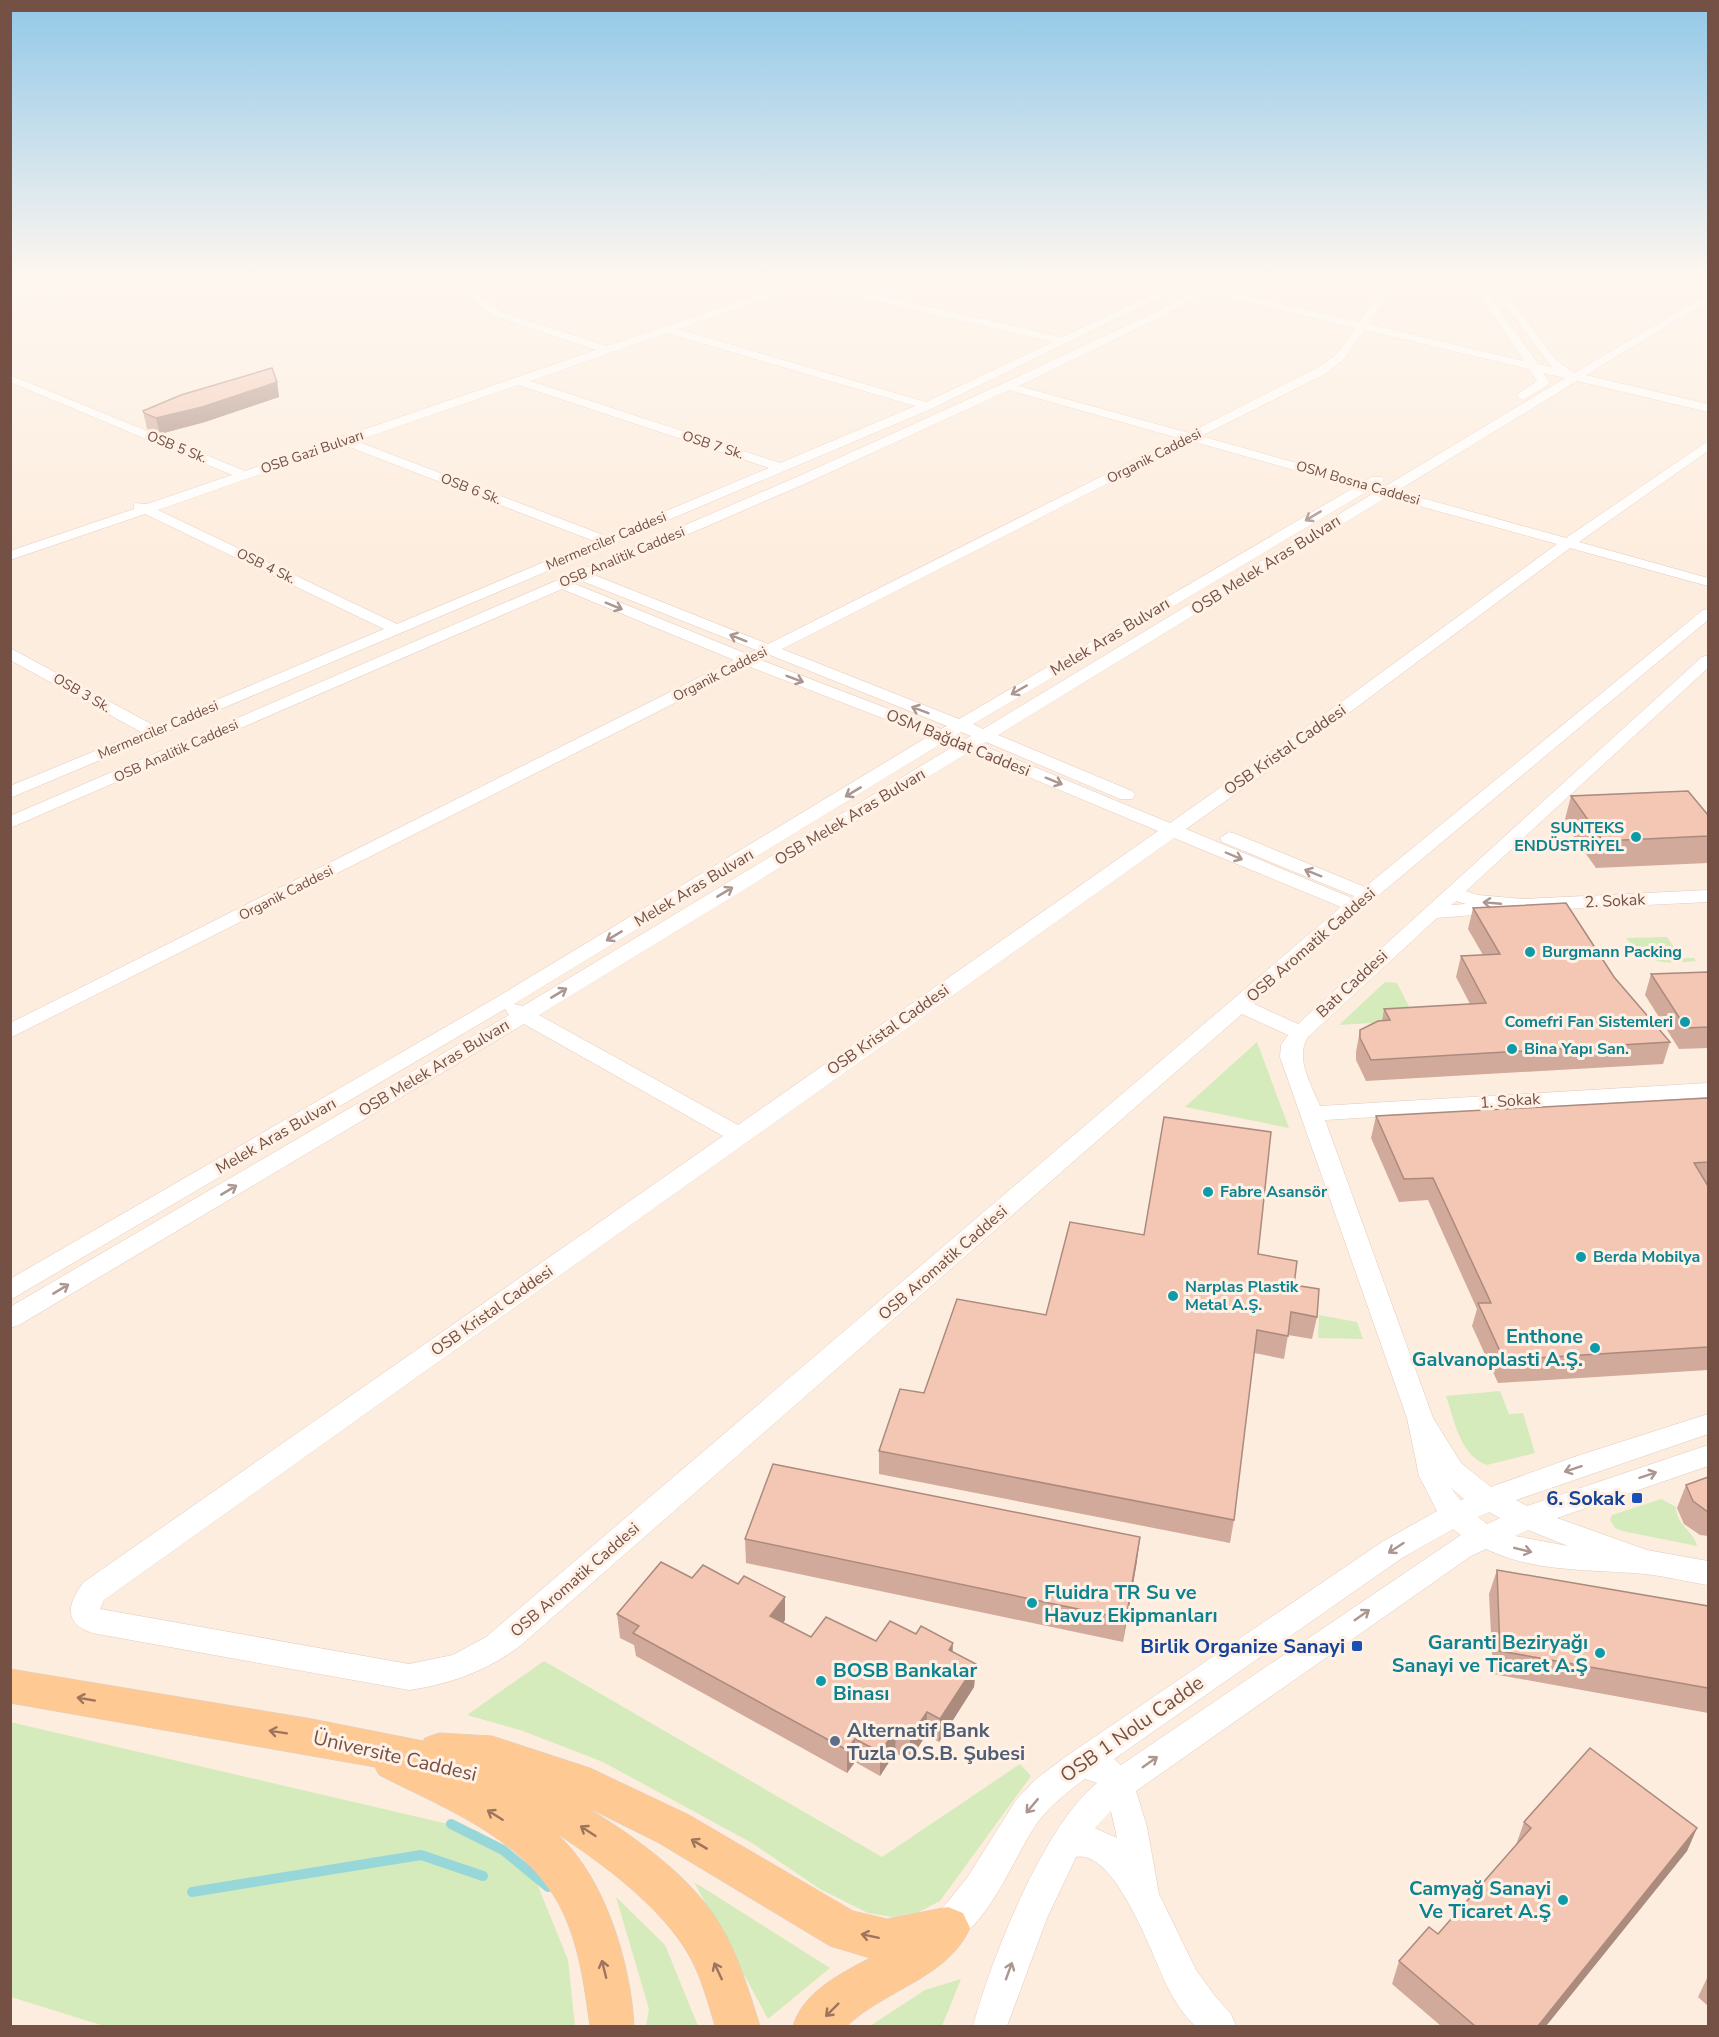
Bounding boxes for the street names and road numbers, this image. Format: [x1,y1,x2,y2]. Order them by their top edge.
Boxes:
street label: Organik Caddesi [1104,424,1204,488]
street label: OSB 5 Sk. [144,426,210,468]
street label: OSB Gazi Bulvarı [258,426,366,478]
street label: OSB 7 Sk. [680,426,746,464]
street label: OSM Bosna Caddesi [1294,456,1422,510]
street label: OSB 6 Sk. [438,469,504,509]
street label: Mermerciler Caddesi [543,507,669,575]
street label: OSB Melek Aras Bulvarı [1187,510,1345,620]
street label: OSB Analitik Caddesi [556,522,688,592]
street label: OSB 4 Sk. [233,544,299,588]
street label: Melek Aras Bulvarı [1046,593,1174,681]
street label: Organik Caddesi [670,642,770,706]
street label: OSB 3 Sk. [50,669,114,717]
street label: Mermerciler Caddesi [95,696,221,764]
street label: OSB Kristal Caddesi [1219,700,1351,800]
street label: OSM Bağdat Caddesi [883,704,1033,782]
street label: OSB Analitik Caddesi [111,715,241,787]
street label: OSB Melek Aras Bulvarı [770,763,930,871]
street label: Melek Aras Bulvarı [630,844,758,932]
street label: Organik Caddesi [236,861,336,925]
street label: OSB Aromatik Caddesi [1242,883,1380,1007]
street label: 2. Sokak [1584,888,1647,914]
street label: Batı Caddesi [1311,945,1393,1023]
street label: OSB Kristal Caddesi [822,980,954,1080]
street label: OSB Melek Aras Bulvarı [354,1014,514,1122]
street label: 1. Sokak [1479,1088,1542,1114]
street label: Melek Aras Bulvarı [212,1093,340,1179]
street label: OSB Aromatik Caddesi [874,1201,1012,1325]
street label: OSB Kristal Caddesi [426,1261,558,1361]
street label: OSB Aromatik Caddesi [506,1518,644,1642]
street label: OSB 1 Nolu Cadde [1055,1669,1209,1789]
street label: Üniversite Caddesi [310,1724,480,1788]

